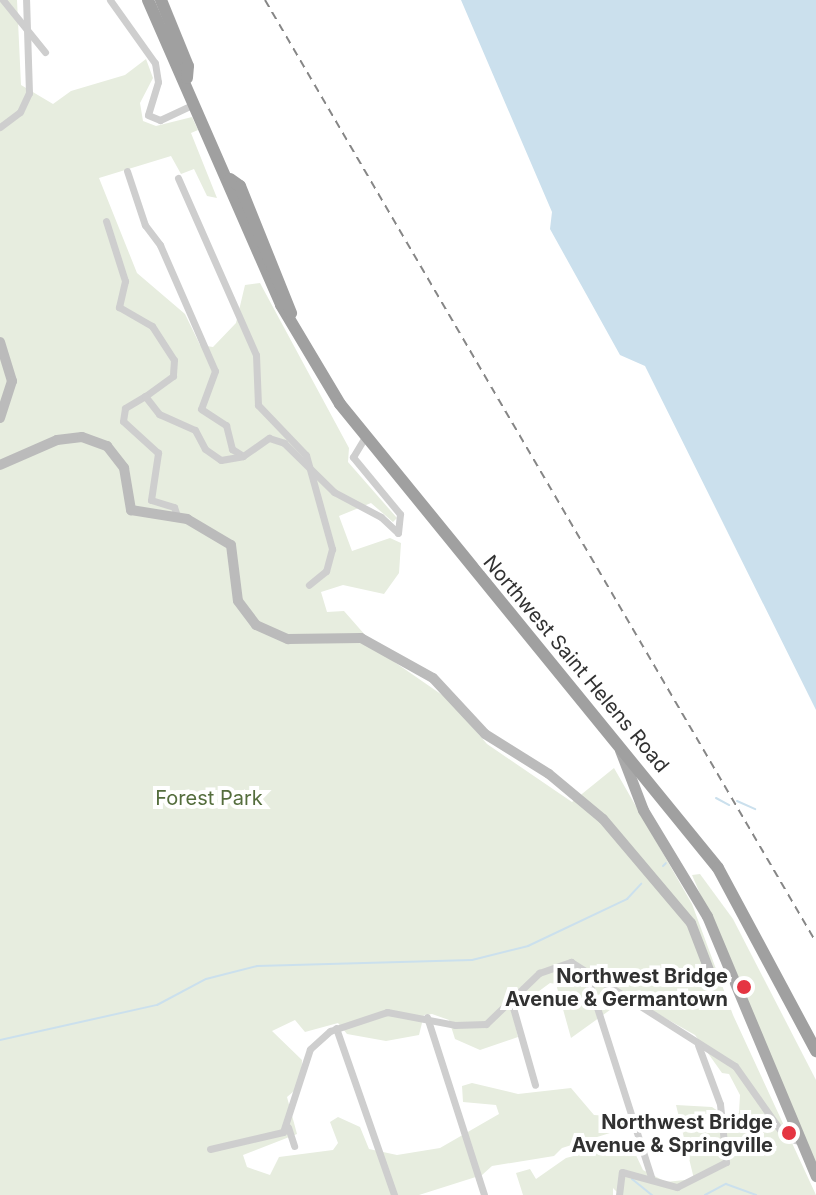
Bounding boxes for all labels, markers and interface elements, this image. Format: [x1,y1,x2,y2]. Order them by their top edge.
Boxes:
street label: Northwest Saint Helens Road [478,551,674,777]
park label: Forest Park [155,786,263,810]
place label: Northwest Bridge Avenue & Germantown [505,964,728,1011]
marker: Northwest Bridge Avenue & Germantown [735,978,753,996]
place label: Northwest Bridge Avenue & Springville [571,1110,773,1157]
marker: Northwest Bridge Avenue & Springville [780,1124,798,1142]

